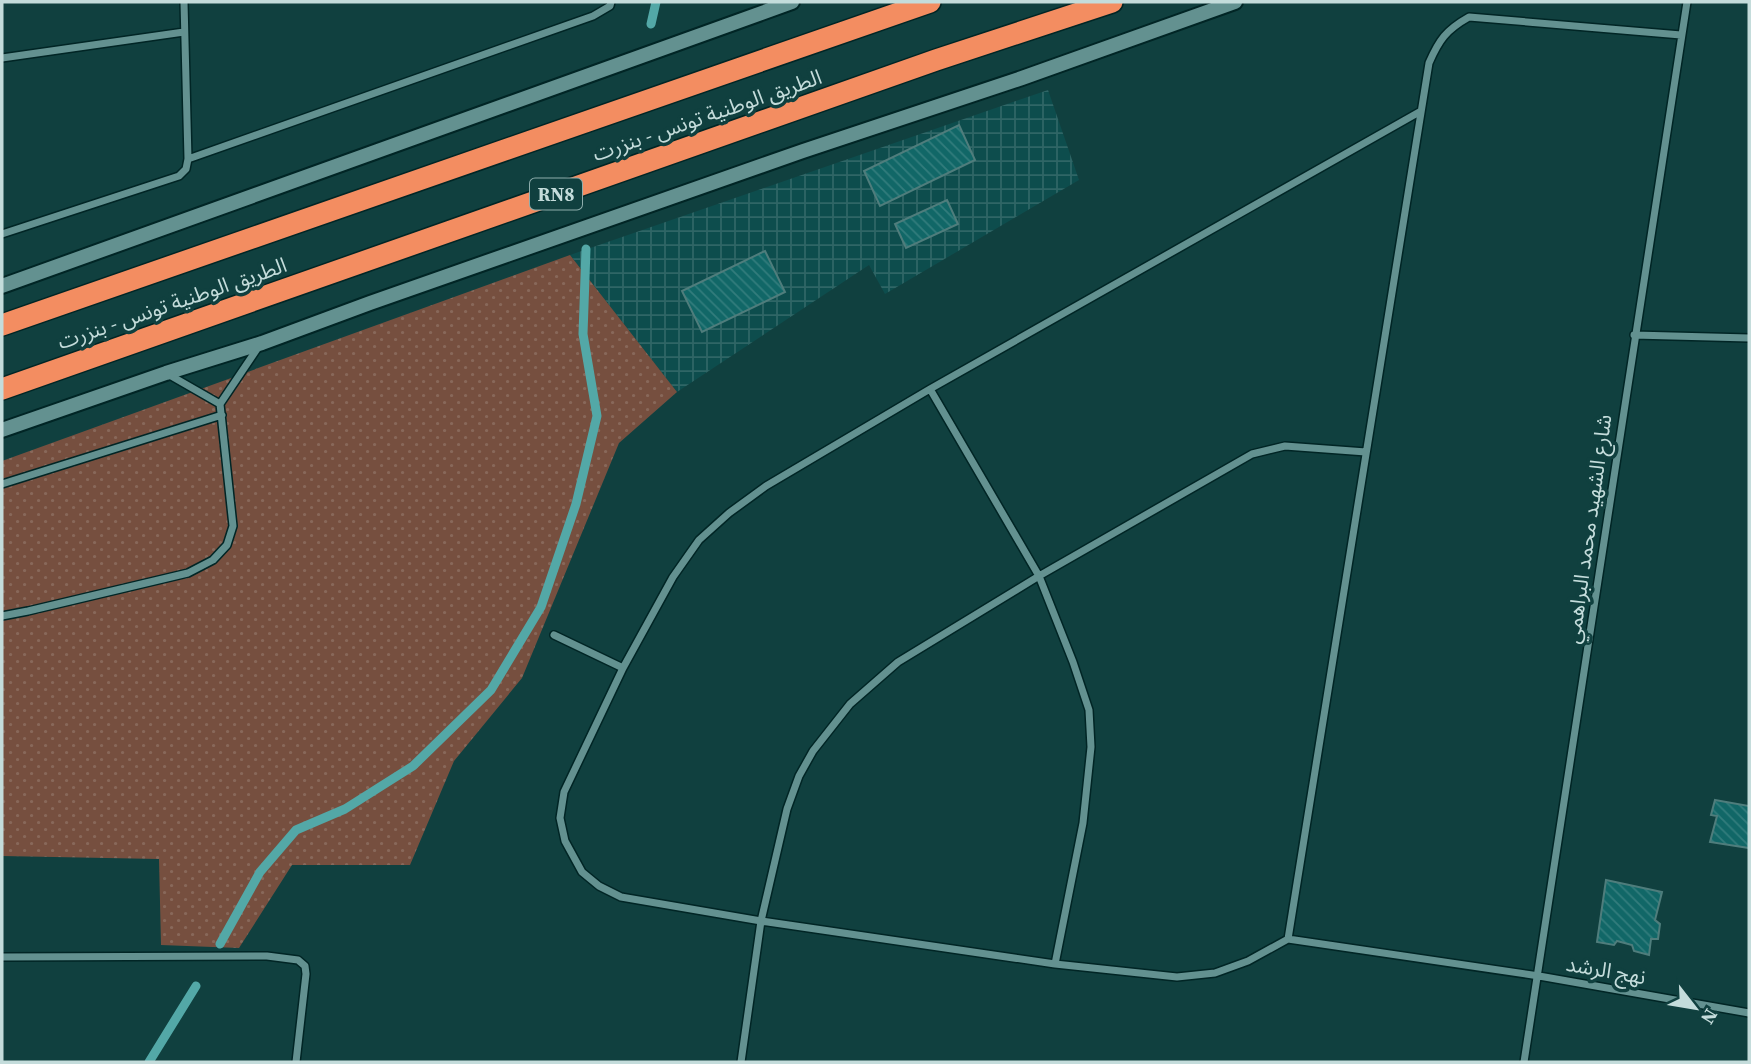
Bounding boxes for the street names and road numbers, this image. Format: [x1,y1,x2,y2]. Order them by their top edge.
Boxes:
street label: الطريق الوطنية تونس - بنزرت [589,62,825,168]
road number: RN8 [530,178,582,210]
street label: الطريق الوطنية تونس - بنزرت [54,250,290,356]
street label: شارع الشهيد محمد البراهمي [1558,412,1620,646]
street label: نهج الرشد [1564,949,1648,992]

